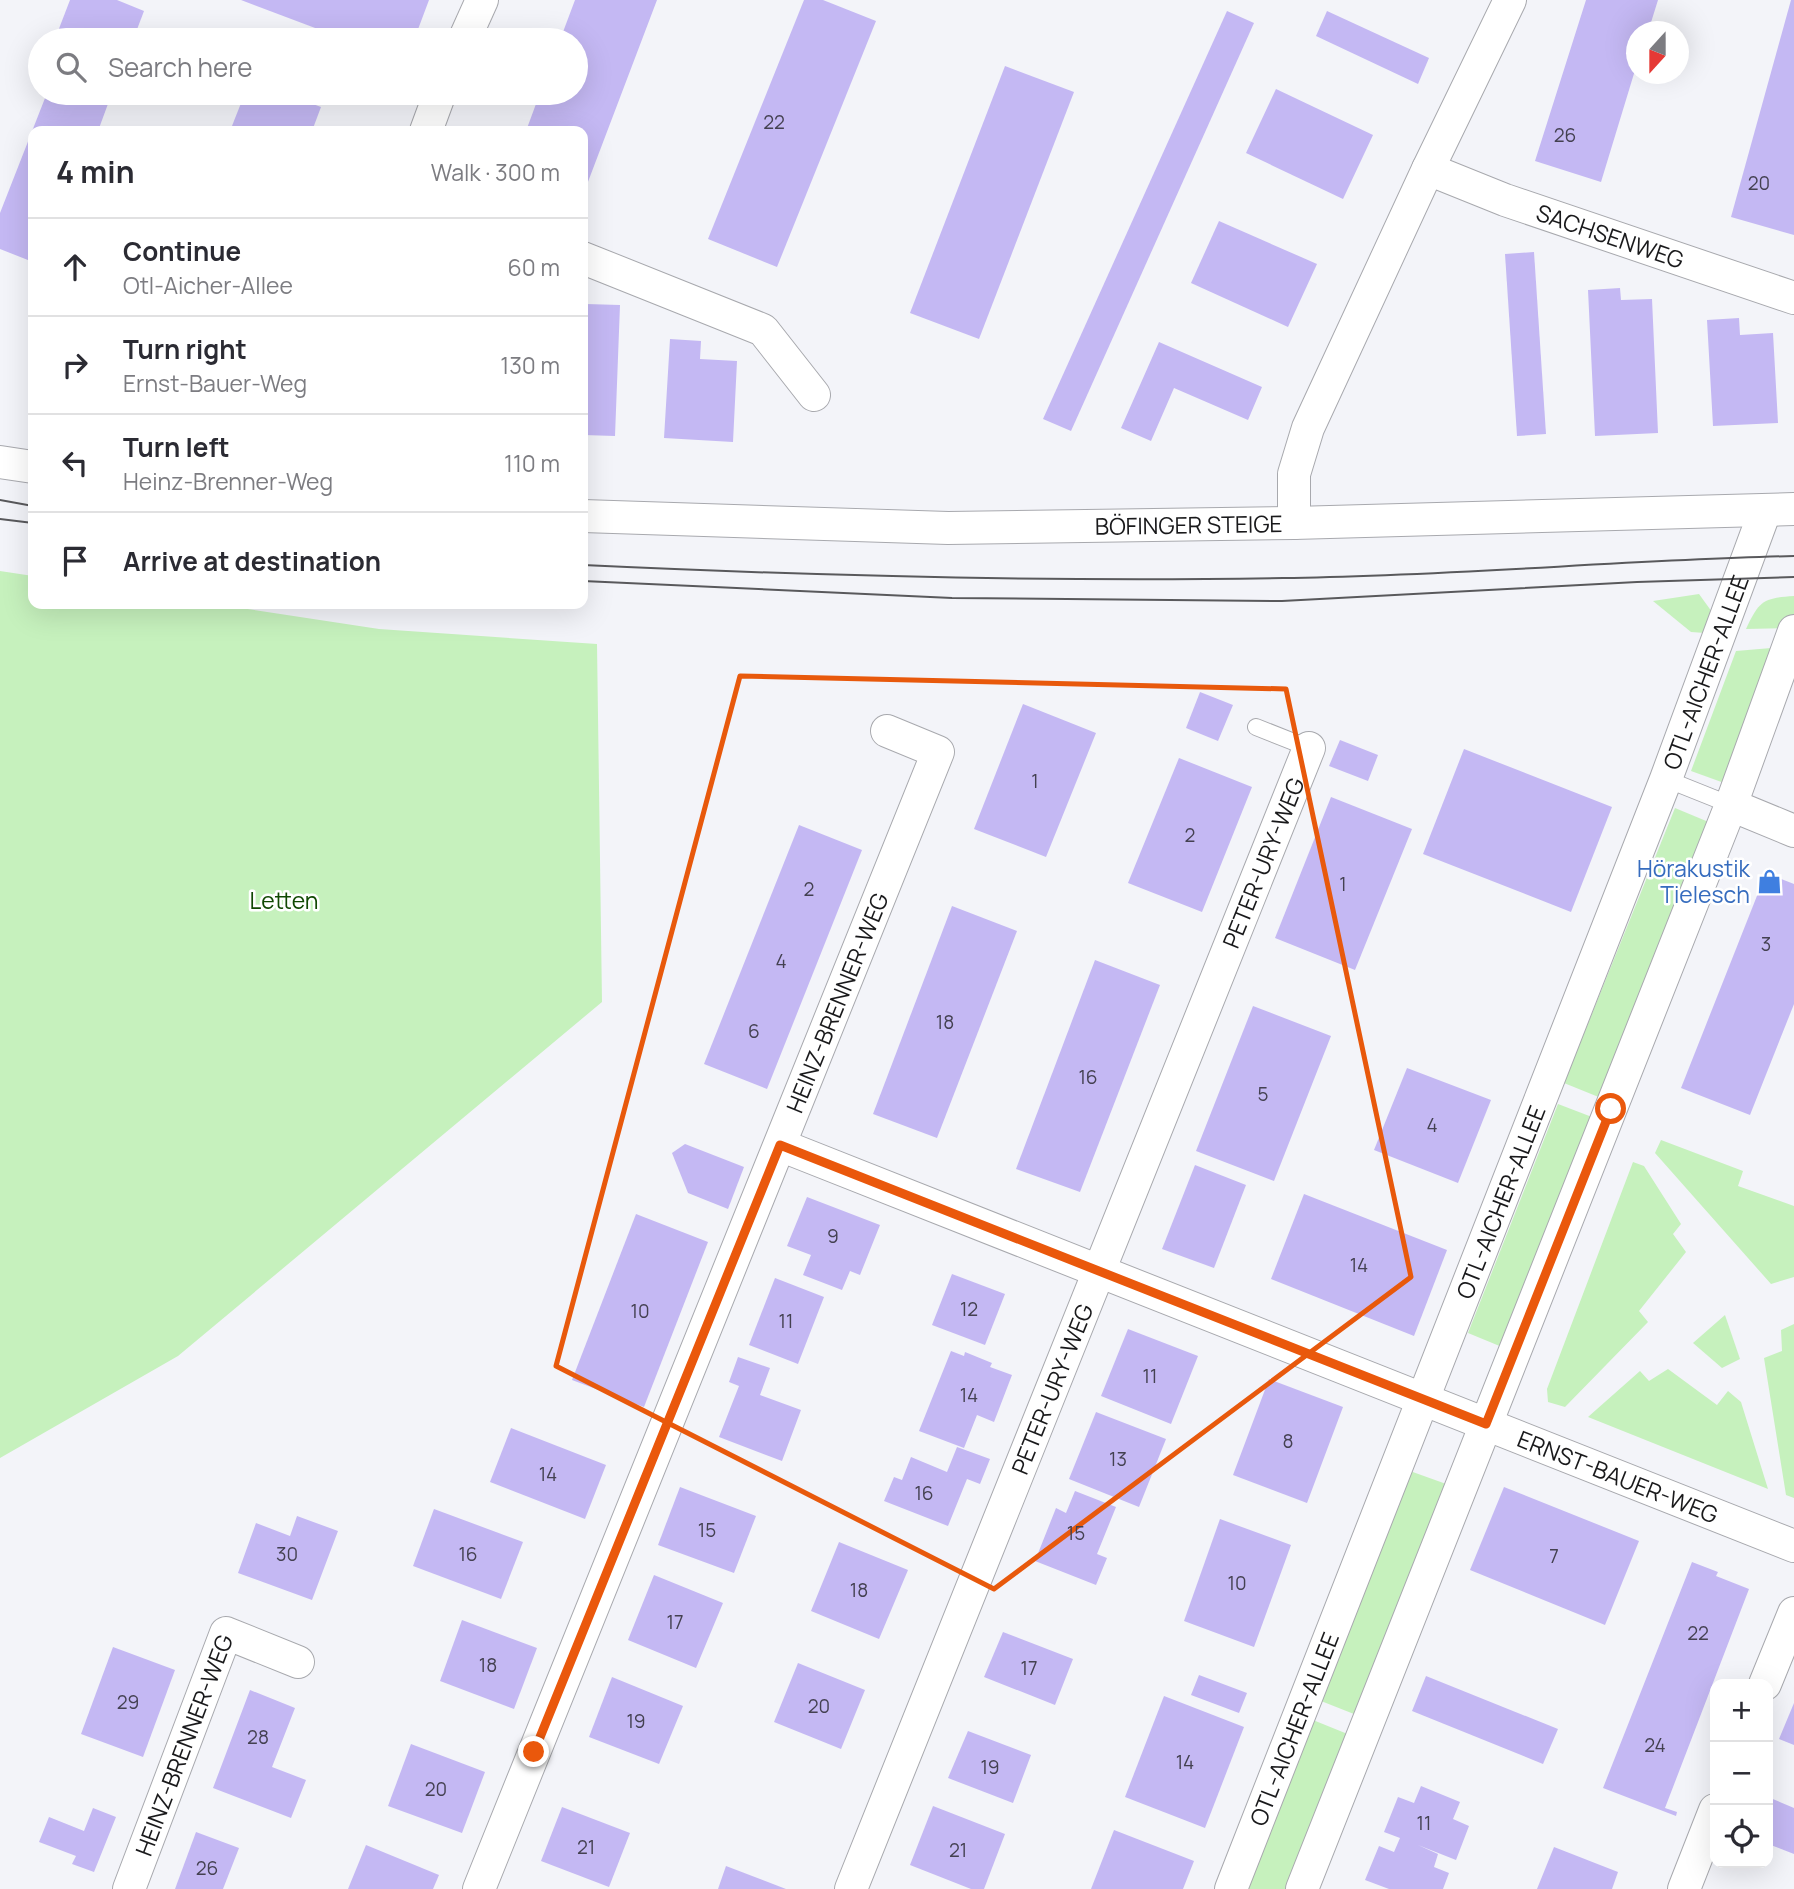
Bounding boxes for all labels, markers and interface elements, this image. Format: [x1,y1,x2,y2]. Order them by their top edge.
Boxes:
north arrow [1626,21,1689,84]
search box [28,28,588,105]
icon: search [52,48,90,86]
text: Search here [108,49,253,85]
house number: 22 [763,109,785,135]
house number: 26 [1554,122,1576,148]
text: 4 min [56,151,134,192]
text: Walk · 300 m [431,156,560,188]
house number: 20 [1748,170,1770,196]
street label: SACHSENWEG [1532,196,1688,275]
text: Continue [123,233,241,269]
icon: ahead [56,248,94,286]
text: 60 m [508,251,560,283]
text: Otl-Aicher-Allee [123,269,293,301]
text: Turn right [123,331,247,367]
icon: right [56,346,94,384]
text: 130 m [500,349,560,381]
text: Ernst-Bauer-Weg [123,367,307,399]
text: Turn left [123,429,230,465]
icon: left [56,444,94,482]
text: 110 m [504,447,560,479]
text: Heinz-Brenner-Weg [123,465,333,497]
street label: BÖFINGER STEIGE [1095,507,1283,542]
icon: arrive [56,542,94,580]
text: Arrive at destination [123,543,381,579]
street label: OTL-AICHER-ALLEE [1655,570,1756,774]
house number: 1 [1031,768,1039,794]
street label: PETER-URY-WEG [1214,773,1312,953]
house number: 2 [1185,822,1195,848]
place label: Hörakustik Tielesch [1637,852,1751,910]
shop icon: Hörakustik Tielesch [1756,867,1784,895]
house number: 1 [1339,871,1347,897]
house number: 2 [804,876,814,902]
park label: Letten [250,884,319,916]
street label: HEINZ-BRENNER-WEG [778,888,896,1117]
house number: 3 [1761,931,1771,957]
house number: 4 [775,948,787,974]
house number: 18 [936,1009,954,1035]
house number: 6 [748,1018,760,1044]
house number: 16 [1078,1064,1098,1090]
house number: 5 [1258,1081,1269,1107]
route start [1595,1093,1626,1124]
street label: OTL-AICHER-ALLEE [1448,1101,1553,1303]
house number: 4 [1426,1112,1438,1138]
house number: 9 [827,1223,839,1249]
house number: 14 [1350,1252,1368,1278]
house number: 12 [960,1296,978,1322]
house number: 10 [630,1298,650,1324]
street label: PETER-URY-WEG [1003,1299,1100,1479]
house number: 11 [779,1308,793,1334]
house number: 11 [1143,1363,1157,1389]
house number: 14 [960,1382,978,1408]
street label: ERNST-BAUER-WEG [1513,1422,1723,1530]
house number: 8 [1282,1428,1294,1454]
house number: 13 [1109,1446,1127,1472]
house number: 14 [539,1461,557,1487]
house number: 16 [914,1480,934,1506]
house number: 15 [698,1517,716,1543]
house number: 15 [1067,1520,1085,1546]
house number: 30 [276,1541,298,1567]
house number: 16 [458,1541,478,1567]
house number: 7 [1549,1543,1559,1569]
house number: 10 [1227,1570,1247,1596]
house number: 18 [850,1577,868,1603]
house number: 17 [667,1609,683,1635]
house number: 22 [1687,1620,1709,1646]
street label: OTL-AICHER-ALLEE [1241,1628,1346,1830]
street label: HEINZ-BRENNER-WEG [127,1630,240,1860]
house number: 18 [479,1652,497,1678]
house number: 17 [1021,1655,1037,1681]
map controls [1710,1679,1773,1868]
button: + [1710,1679,1773,1742]
house number: 29 [117,1689,139,1715]
house number: 20 [808,1693,830,1719]
house number: 19 [626,1708,646,1734]
house number: 28 [247,1724,269,1750]
house number: 24 [1644,1732,1666,1758]
route end [518,1736,549,1767]
button: − [1710,1742,1773,1805]
house number: 14 [1176,1749,1194,1775]
house number: 19 [980,1754,1000,1780]
house number: 20 [425,1776,447,1802]
button: locate [1710,1805,1773,1868]
house number: 11 [1417,1810,1431,1836]
house number: 21 [577,1834,595,1860]
house number: 21 [949,1837,967,1863]
house number: 26 [196,1855,218,1881]

